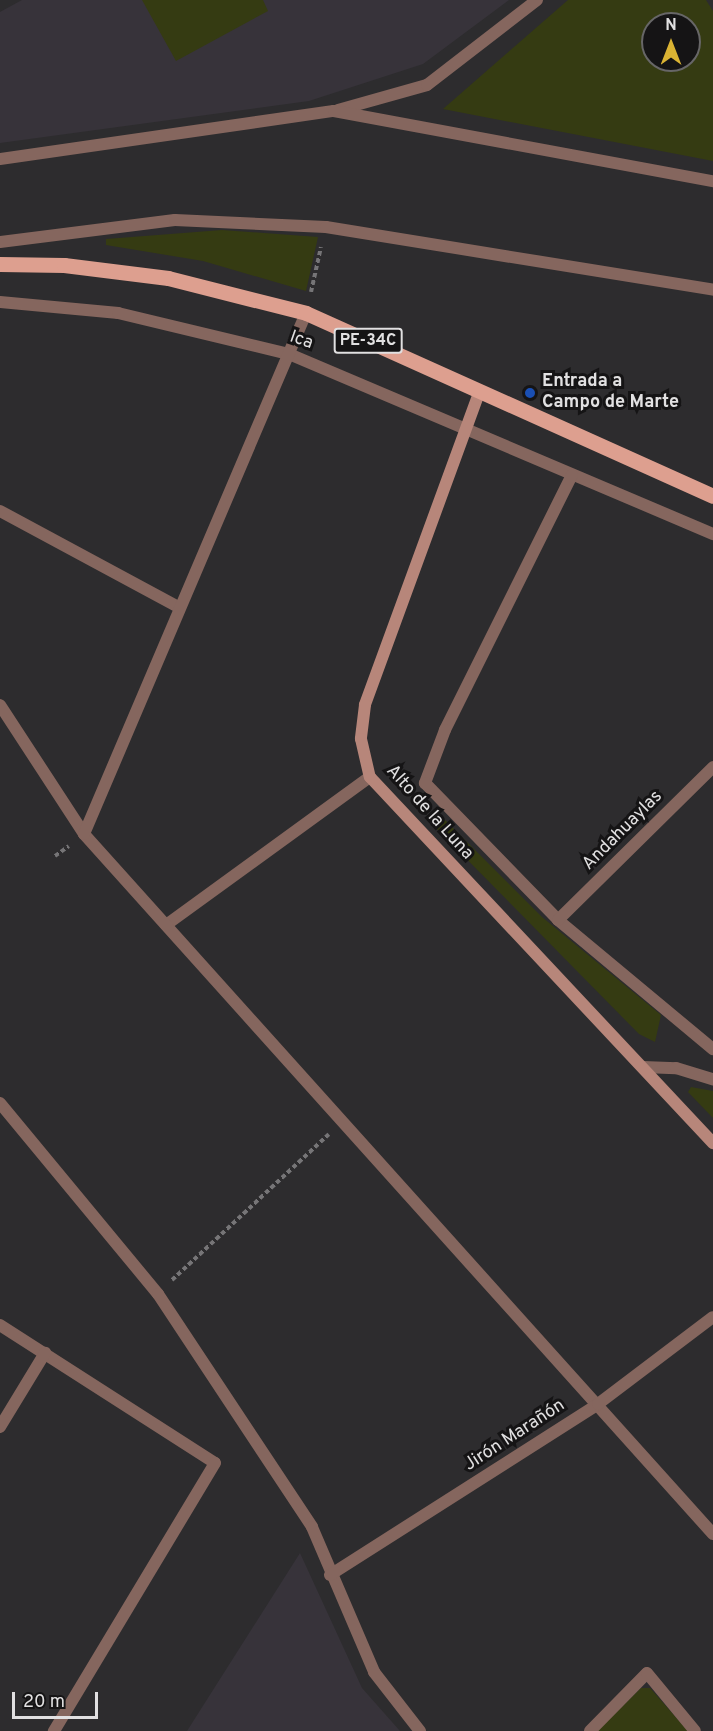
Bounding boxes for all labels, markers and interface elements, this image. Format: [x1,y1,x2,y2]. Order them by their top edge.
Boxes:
north arrow [641,12,701,72]
text: N [665,16,677,36]
street label: Ica [286,327,316,355]
road number: PE-34C [334,328,403,354]
place label: Entrada a Campo de Marte [542,372,679,415]
marker: Entrada a Campo de Marte [523,386,537,400]
street label: Alto de la Luna [381,761,477,865]
street label: Andahuaylas [579,787,667,875]
street label: Jirón Marañón [461,1395,569,1477]
scale bar [15,1680,100,1718]
text: 20 m [23,1691,65,1714]

